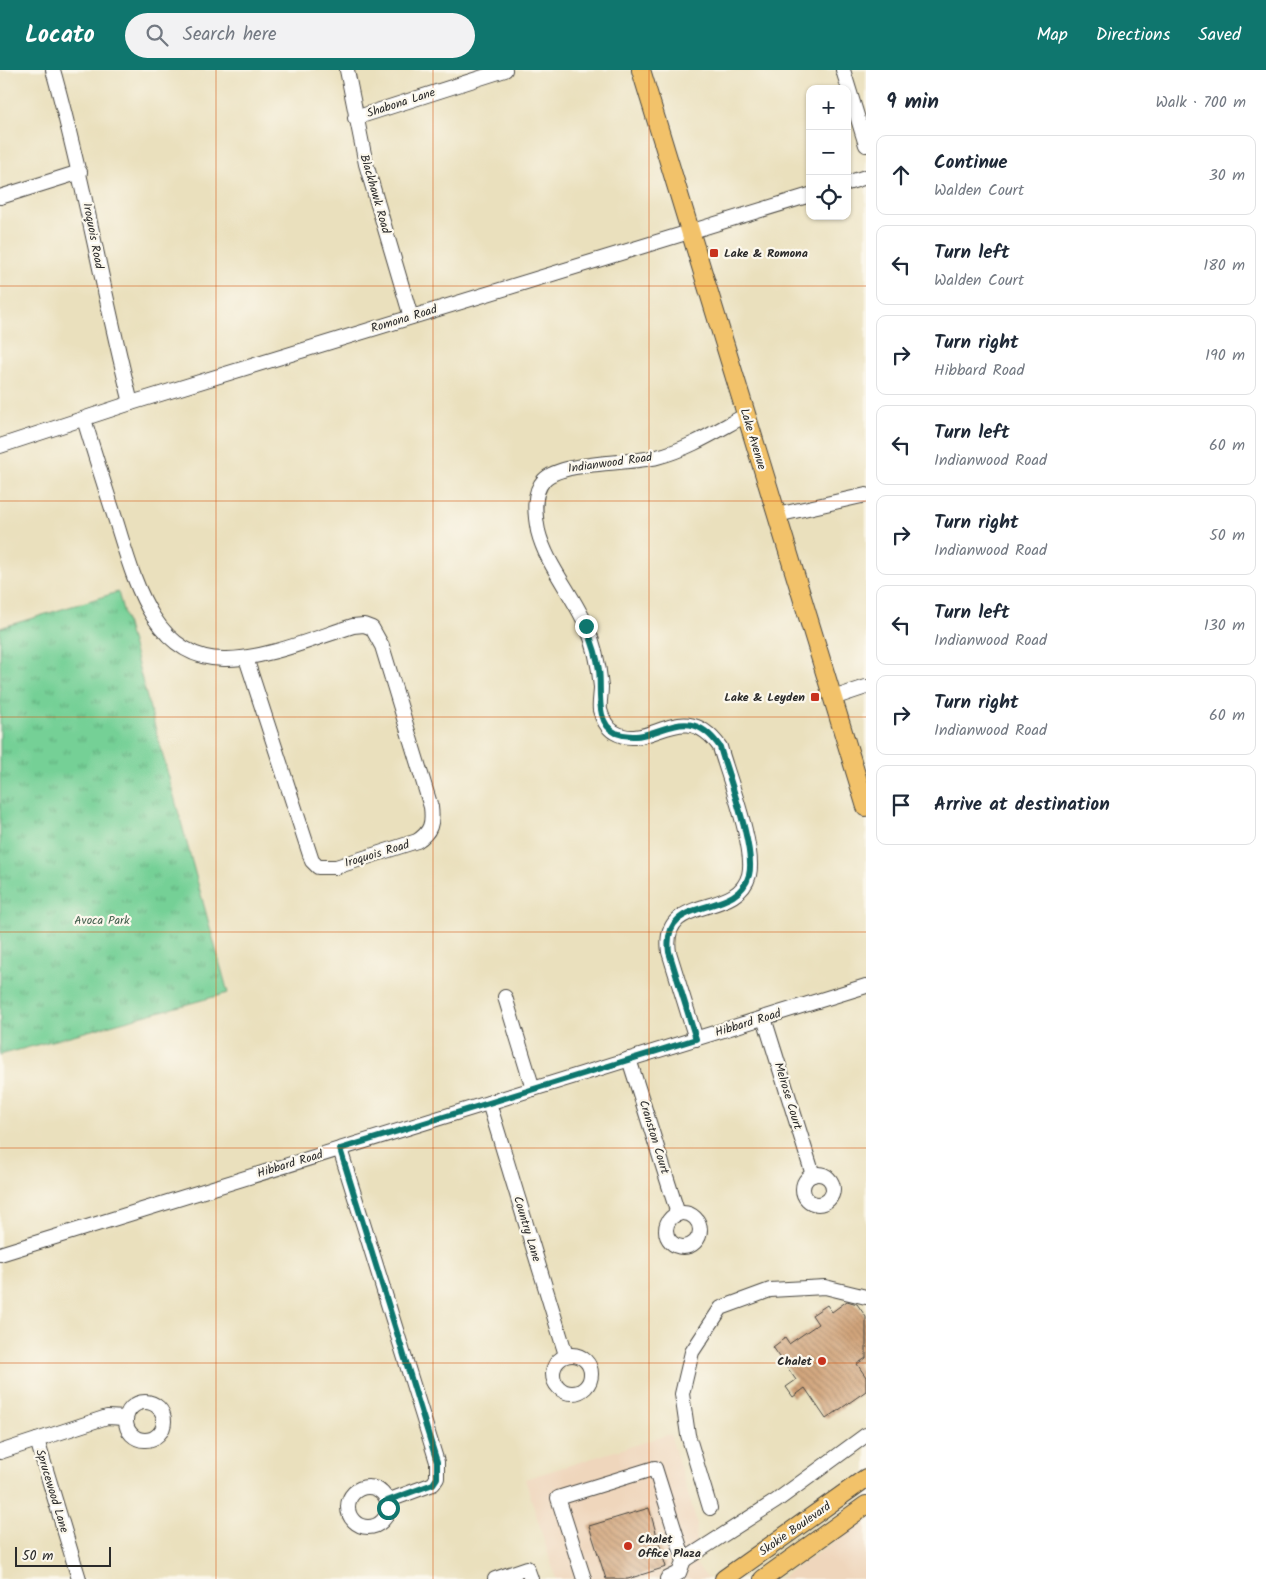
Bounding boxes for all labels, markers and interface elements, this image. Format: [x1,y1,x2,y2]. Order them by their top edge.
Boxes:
search box [125,13,475,58]
text: Locato [25,16,95,55]
text: Search here [183,20,276,50]
icon: search [143,21,171,49]
text: Map [1036,21,1068,50]
text: Directions [1096,21,1170,50]
text: Saved [1198,21,1241,50]
street label: Shabona Lane [364,83,438,123]
map controls [806,85,851,220]
button: + [806,85,851,130]
text: 9 min [886,86,939,119]
text: Walk · 700 m [1155,90,1246,115]
button: − [806,130,851,175]
text: Continue [934,148,1007,178]
street label: Blackhawk Road [355,152,396,237]
icon: ahead [887,161,915,189]
text: 30 m [1209,163,1245,188]
button: locate [806,175,851,220]
text: Walden Court [934,178,1024,203]
street label: Iroquois Road [77,201,109,272]
text: Turn left [934,238,1009,268]
place label: Lake & Romona [724,244,808,263]
marker: Lake & Romona [708,247,720,259]
icon: left [887,251,915,279]
text: 180 m [1203,253,1245,278]
text: Walden Court [934,268,1024,293]
street label: Romona Road [369,300,440,338]
text: Turn right [934,328,1019,358]
icon: right [887,341,915,369]
text: 190 m [1205,343,1245,368]
text: Hibbard Road [934,358,1025,383]
street label: Lake Avenue [735,406,772,473]
text: Turn left [934,418,1009,448]
icon: left [887,431,915,459]
text: 60 m [1209,433,1245,458]
street label: Indianwood Road [567,448,654,478]
text: Indianwood Road [934,448,1047,473]
text: Turn right [934,508,1019,538]
icon: right [887,521,915,549]
text: 50 m [1209,523,1245,548]
text: Indianwood Road [934,538,1047,563]
text: Turn left [934,598,1009,628]
icon: left [887,611,915,639]
text: 130 m [1204,613,1245,638]
route end [575,615,598,638]
text: Indianwood Road [934,628,1047,653]
place label: Lake & Leyden [724,688,805,707]
text: Turn right [934,688,1019,718]
marker: Lake & Leyden [809,691,821,703]
icon: right [887,701,915,729]
text: 60 m [1209,703,1245,728]
text: Indianwood Road [934,718,1047,743]
text: Arrive at destination [934,790,1110,820]
icon: arrive [887,791,915,819]
street label: Iroquois Road [342,835,413,873]
park label: Avoca Park [74,911,130,930]
street label: Hibbard Road [713,1004,784,1042]
street label: Melrose Court [769,1060,807,1132]
street label: Cranston Court [634,1098,674,1177]
street label: Hibbard Road [255,1145,326,1183]
street label: Country Lane [508,1194,546,1265]
place label: Chalet [777,1352,813,1371]
marker: Chalet [816,1355,828,1367]
street label: Sprucewood Lane [30,1447,74,1536]
route start [377,1497,400,1520]
street label: Skokie Boulevard [755,1497,836,1561]
place label: Chalet Office Plaza [638,1530,701,1563]
marker: Chalet Office Plaza [622,1540,634,1552]
scale bar [15,1544,111,1567]
text: 50 m [22,1545,53,1567]

